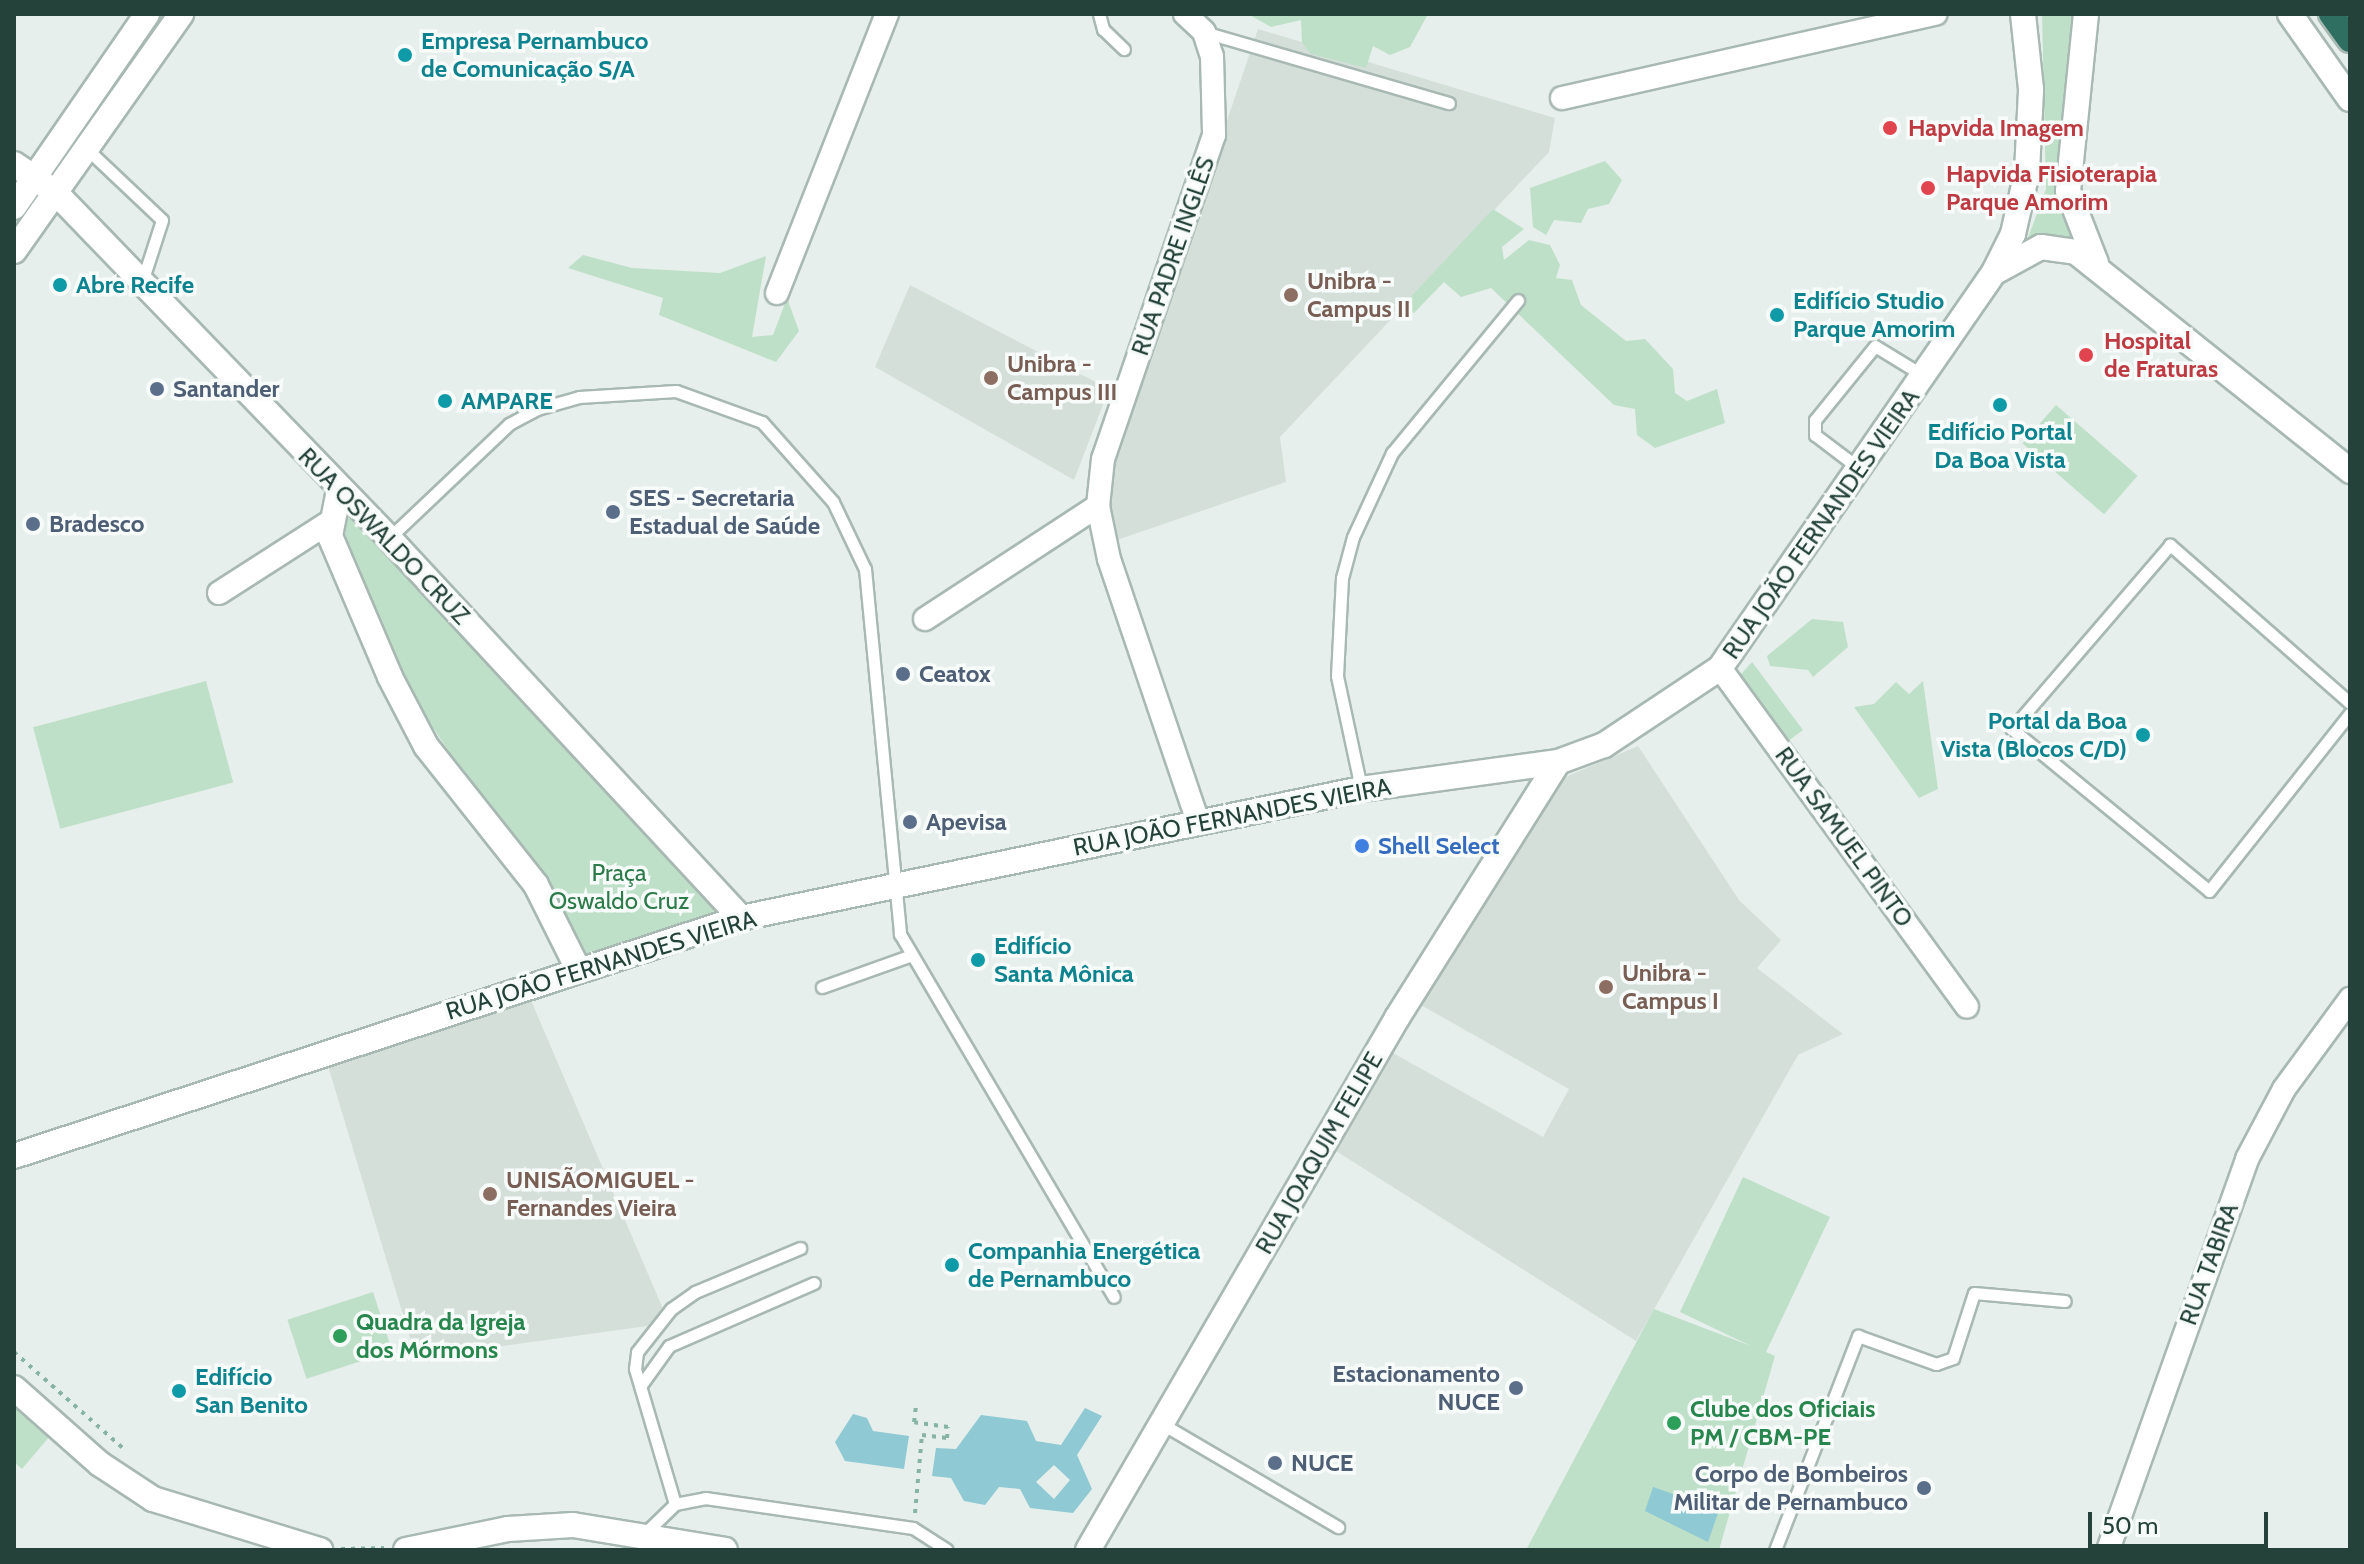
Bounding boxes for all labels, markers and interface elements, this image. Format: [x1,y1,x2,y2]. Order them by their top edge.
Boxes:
place label: Empresa Pernambuco de Comunicação S/A [421,27,648,83]
marker: Empresa Pernambuco de Comunicação S/A [396,46,414,64]
place label: Hapvida Imagem [1908,114,2084,142]
marker: Hapvida Imagem [1879,117,1901,139]
street label: RUA PADRE INGLÊS [1125,153,1221,359]
place label: Hapvida Fisioterapia Parque Amorim [1946,160,2157,216]
marker: Hapvida Fisioterapia Parque Amorim [1917,177,1939,199]
place label: Unibra - Campus II [1307,267,1410,323]
place label: Abre Recife [76,271,194,299]
marker: Abre Recife [51,276,69,294]
marker: Unibra - Campus II [1282,286,1300,304]
place label: Edifício Studio Parque Amorim [1793,287,1955,343]
marker: Edifício Studio Parque Amorim [1768,306,1786,324]
place label: Hospital de Fraturas [2104,327,2218,383]
marker: Hospital de Fraturas [2075,344,2097,366]
place label: Unibra - Campus III [1007,350,1117,406]
marker: Unibra - Campus III [982,369,1000,387]
place label: Santander [173,375,279,403]
marker: Santander [148,380,166,398]
street label: RUA JOÃO FERNANDES VIEIRA [1717,383,1925,665]
place label: AMPARE [461,387,553,415]
marker: AMPARE [436,392,454,410]
marker: Edifício Portal Da Boa Vista [1991,396,2009,414]
place label: Edifício Portal Da Boa Vista [1928,418,2072,474]
street label: RUA OSWALDO CRUZ [292,442,476,630]
place label: SES - Secretaria Estadual de Saúde [629,484,820,540]
marker: SES - Secretaria Estadual de Saúde [604,503,622,521]
place label: Bradesco [49,510,144,538]
marker: Bradesco [24,515,42,533]
place label: Ceatox [919,660,991,688]
marker: Ceatox [894,665,912,683]
place label: Portal da Boa Vista (Blocos C/D) [1941,707,2127,763]
marker: Portal da Boa Vista (Blocos C/D) [2134,726,2152,744]
street label: RUA SAMUEL PINTO [1769,741,1919,933]
street label: RUA JOÃO FERNANDES VIEIRA [1071,772,1393,862]
place label: Apevisa [926,808,1007,836]
marker: Apevisa [901,813,919,831]
place label: Shell Select [1378,832,1499,860]
marker: Shell Select [1353,837,1371,855]
park label: Praça Oswaldo Cruz [549,859,689,915]
street label: RUA JOÃO FERNANDES VIEIRA [442,904,760,1026]
place label: Edifício Santa Mônica [994,932,1134,988]
marker: Edifício Santa Mônica [969,951,987,969]
place label: Unibra - Campus I [1622,959,1719,1015]
marker: Unibra - Campus I [1597,978,1615,996]
street label: RUA JOAQUIM FELIPE [1249,1047,1389,1259]
place label: UNISÃOMIGUEL - Fernandes Vieira [506,1166,695,1222]
marker: UNISÃOMIGUEL - Fernandes Vieira [481,1185,499,1203]
street label: RUA TABIRA [2174,1199,2244,1329]
place label: Companhia Energética de Pernambuco [968,1237,1200,1293]
marker: Companhia Energética de Pernambuco [943,1256,961,1274]
place label: Quadra da Igreja dos Mórmons [356,1308,525,1364]
marker: Quadra da Igreja dos Mórmons [331,1327,349,1345]
place label: Estacionamento NUCE [1332,1360,1500,1416]
place label: Edifício San Benito [195,1363,308,1419]
marker: Estacionamento NUCE [1507,1379,1525,1397]
marker: Edifício San Benito [170,1382,188,1400]
place label: Clube dos Oficiais PM / CBM-PE [1690,1395,1875,1451]
marker: Clube dos Oficiais PM / CBM-PE [1665,1414,1683,1432]
place label: NUCE [1291,1449,1353,1477]
marker: NUCE [1266,1454,1284,1472]
place label: Corpo de Bombeiros Militar de Pernambuco [1674,1460,1908,1516]
marker: Corpo de Bombeiros Militar de Pernambuco [1915,1479,1933,1497]
scale bar [2092,1496,2272,1546]
text: 50 m [2102,1511,2158,1540]

